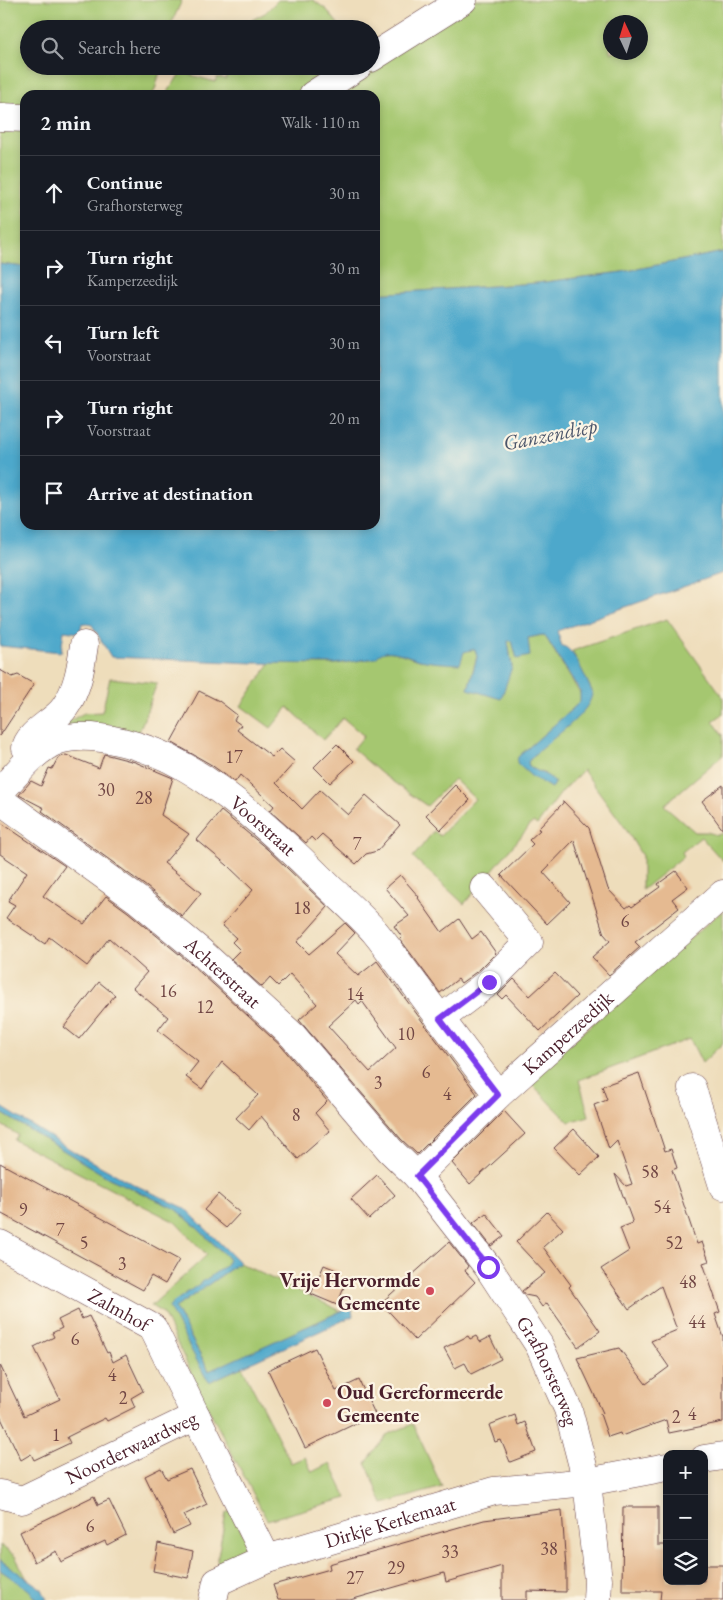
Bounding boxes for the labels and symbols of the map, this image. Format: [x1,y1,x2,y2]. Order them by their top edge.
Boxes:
north arrow [603,15,648,60]
water label: Ganzendiep [501,412,600,456]
house number: 17 [225,745,243,768]
house number: 30 [97,778,115,801]
house number: 28 [135,786,153,809]
street label: Voorstraat [225,790,302,862]
house number: 7 [353,832,362,855]
house number: 18 [293,896,311,919]
house number: 6 [621,909,630,932]
street label: Achterstraat [178,930,267,1014]
route end [478,971,501,994]
house number: 16 [159,979,177,1002]
house number: 14 [346,982,364,1005]
street label: Kamperzeedijk [517,985,619,1080]
house number: 12 [196,995,214,1018]
house number: 10 [397,1022,415,1045]
house number: 6 [422,1060,431,1083]
house number: 3 [374,1071,382,1094]
house number: 4 [443,1082,452,1105]
house number: 8 [292,1103,300,1126]
house number: 58 [641,1160,659,1183]
house number: 54 [653,1195,671,1218]
house number: 9 [19,1198,28,1221]
house number: 7 [56,1218,65,1241]
house number: 5 [80,1231,88,1254]
house number: 52 [665,1231,683,1254]
house number: 3 [118,1252,126,1275]
route start [477,1256,500,1279]
place label: Vrije Hervormde Gemeente [280,1267,420,1316]
house number: 48 [679,1270,697,1293]
street label: Zalmhof [84,1282,157,1338]
marker: Vrije Hervormde Gemeente [424,1285,436,1297]
house number: 44 [688,1310,706,1333]
street label: Grafhorsterweg [510,1311,585,1429]
house number: 6 [71,1327,80,1350]
house number: 4 [108,1363,117,1386]
place label: Oud Gereformeerde Gemeente [337,1379,503,1428]
house number: 2 [119,1386,128,1409]
marker: Oud Gereformeerde Gemeente [321,1397,333,1409]
house number: 4 [688,1402,697,1425]
street label: Noorderwaardweg [61,1404,201,1490]
house number: 2 [672,1405,681,1428]
house number: 1 [52,1423,60,1446]
street label: Dirkje Kerkemaat [321,1490,459,1554]
house number: 6 [86,1514,95,1537]
house number: 38 [540,1537,558,1560]
house number: 33 [441,1540,459,1563]
house number: 29 [387,1556,405,1579]
house number: 27 [346,1566,364,1589]

